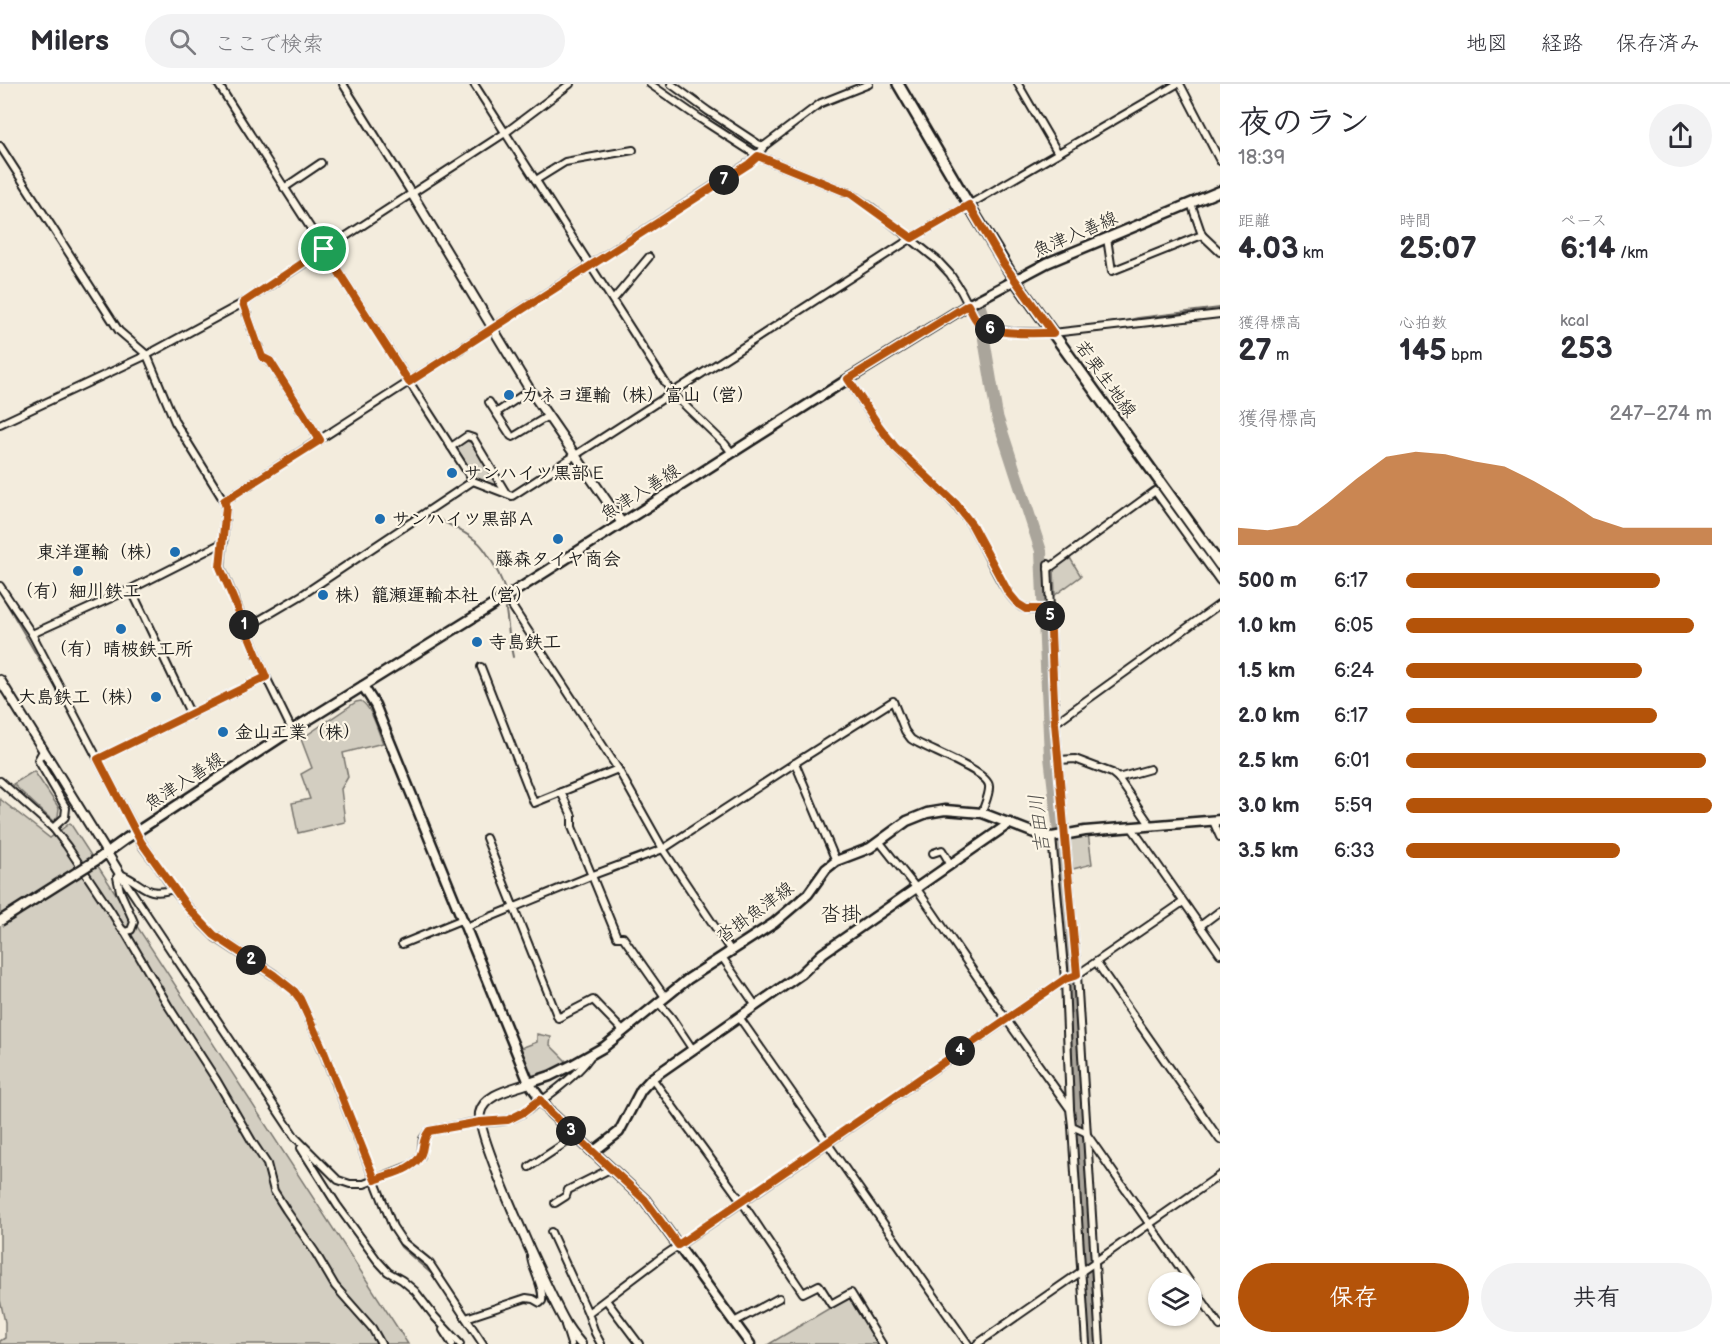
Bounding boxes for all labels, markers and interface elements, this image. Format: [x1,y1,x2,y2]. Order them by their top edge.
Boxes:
search box [145,14,565,68]
text: Milers [30,25,109,58]
icon: search [166,25,199,58]
text: ここで検索 [214,31,324,58]
text: 地図 [1466,31,1508,56]
text: 経路 [1541,31,1583,56]
text: 保存済み [1616,31,1700,56]
text: 夜のラン [1238,103,1370,143]
button: share [1649,104,1712,167]
text: 18:39 [1238,146,1285,170]
pin: 7 [709,165,739,195]
text: 7 [720,170,728,189]
street label: 魚津入善線 [1030,207,1121,262]
text: 距離 [1238,212,1270,231]
text: 時間 [1399,212,1431,231]
text: ペース [1560,212,1607,231]
pin [298,223,349,274]
text: 4.03 [1238,231,1298,267]
text: 25:07 [1399,231,1477,267]
text: 6:14 [1560,231,1616,267]
icon: arrive [307,232,340,265]
text: km [1298,244,1324,263]
text: /km [1616,244,1648,263]
text: kcal [1560,312,1589,331]
pin: 6 [975,314,1005,344]
text: 獲得標高 [1238,314,1302,333]
text: 心拍数 [1399,314,1447,333]
text: 6 [985,319,995,338]
text: 253 [1560,331,1613,367]
text: 27 [1238,333,1272,369]
text: 145 [1399,333,1447,369]
street label: 若栗生地線 [1071,337,1141,422]
text: m [1272,346,1289,365]
text: bpm [1447,346,1482,365]
place label: カネヨ運輸（株）富山（営） [521,385,755,406]
marker: カネヨ運輸（株）富山（営） [502,388,516,402]
text: 247–274 m [1610,402,1712,426]
text: 獲得標高 [1238,407,1318,431]
street label: 魚津入善線 [597,460,684,525]
place label: サンハイツ黒部Ｅ [464,463,607,484]
marker: サンハイツ黒部Ｅ [445,466,459,480]
place label: サンハイツ黒部Ａ [392,509,535,530]
marker: サンハイツ黒部Ａ [373,512,387,526]
marker: 藤森タイヤ商会 [551,532,565,546]
place label: 東洋運輸（株） [37,542,163,563]
marker: 東洋運輸（株） [168,545,182,559]
place label: 藤森タイヤ商会 [495,549,621,570]
marker: （有）細川鉄工 [71,564,85,578]
text: 500 m [1238,569,1297,593]
text: 6:17 [1334,569,1368,593]
place label: （有）細川鉄工 [15,581,141,602]
place label: 株）籠瀬運輸本社（営） [335,585,533,606]
marker: 株）籠瀬運輸本社（営） [316,588,330,602]
pin: 5 [1035,601,1065,631]
text: 5 [1045,606,1055,625]
pin: 1 [229,610,259,640]
text: 1.0 km [1238,614,1296,638]
text: 6:05 [1334,614,1373,638]
text: 1 [241,615,247,634]
marker: （有）晴柀鉄工所 [114,622,128,636]
place label: 寺島鉄工 [489,632,561,653]
marker: 寺島鉄工 [470,635,484,649]
place label: （有）晴柀鉄工所 [49,639,193,660]
text: 1.5 km [1238,659,1295,683]
text: 6:24 [1334,659,1374,683]
place label: 大島鉄工（株） [18,687,144,708]
marker: 大島鉄工（株） [149,690,163,704]
text: 2.0 km [1238,704,1300,728]
text: 6:17 [1334,704,1368,728]
place label: 金山工業（株） [235,722,361,743]
marker: 金山工業（株） [216,725,230,739]
street label: 魚津入善線 [141,748,228,815]
text: 2.5 km [1238,749,1299,773]
text: 6:01 [1334,749,1370,773]
water label: 吉田川 [1024,793,1056,855]
text: 3.0 km [1238,794,1299,818]
text: 5:59 [1334,794,1373,818]
text: 3.5 km [1238,839,1299,863]
text: 6:33 [1334,839,1375,863]
street label: 沓掛魚津線 [713,877,798,947]
district label: 沓掛 [820,902,862,927]
pin: 2 [236,945,266,975]
text: 2 [246,950,256,969]
pin: 4 [945,1036,975,1066]
text: 4 [955,1041,965,1060]
pin: 3 [556,1116,586,1146]
text: 3 [566,1121,576,1140]
button: 保存 [1238,1263,1469,1332]
button: 共有 [1481,1263,1712,1332]
map controls [1148,1272,1202,1326]
button: layers [1148,1272,1202,1326]

